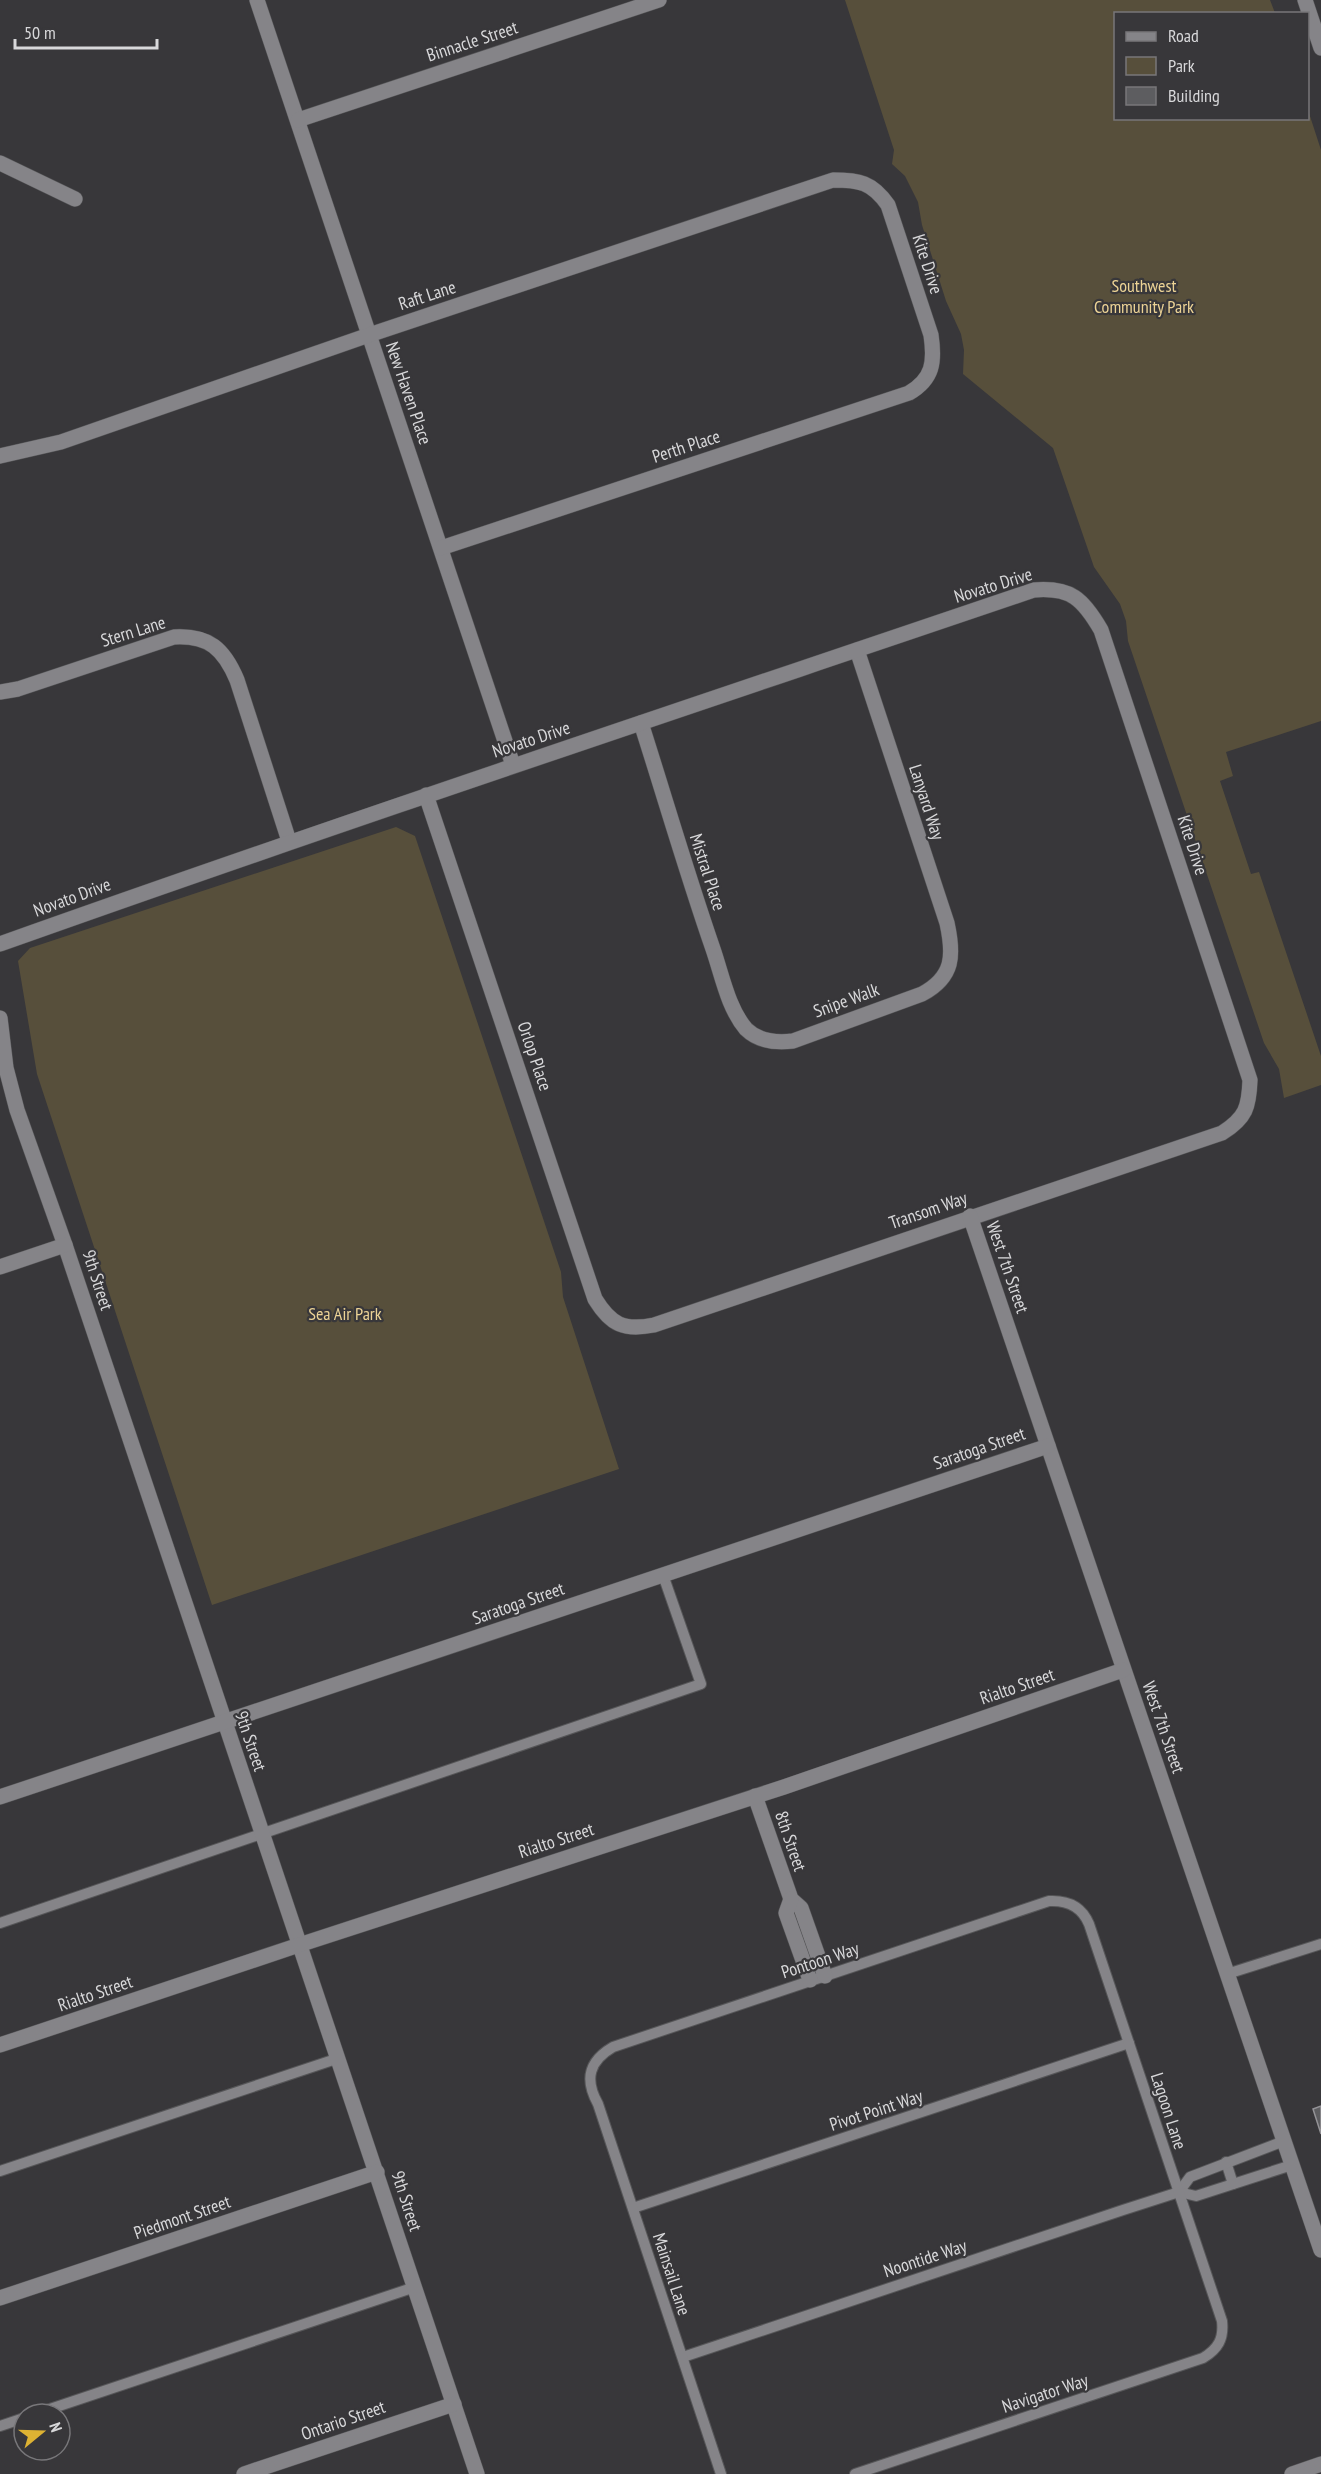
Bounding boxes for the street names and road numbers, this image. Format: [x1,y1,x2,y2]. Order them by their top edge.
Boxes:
street label: Binnacle Street [424,15,521,67]
street label: Kite Drive [908,231,948,297]
street label: Raft Lane [395,275,459,315]
street label: New Haven Place [381,339,437,447]
street label: Perth Place [649,424,723,468]
street label: Novato Drive [951,562,1035,608]
street label: Stern Lane [98,610,168,652]
street label: Novato Drive [489,716,573,762]
street label: Lanyard Way [904,761,950,843]
street label: Kite Drive [1173,812,1213,878]
street label: Mistral Place [685,831,731,913]
street label: Novato Drive [30,872,114,922]
street label: Snipe Walk [810,978,882,1022]
street label: Orlop Place [512,1018,558,1094]
street label: Transom Way [886,1186,970,1234]
street label: West 7th Street [982,1218,1034,1316]
street label: 9th Street [77,1247,119,1313]
street label: Saratoga Street [930,1422,1028,1474]
street label: Saratoga Street [469,1577,567,1629]
street label: Rialto Street [977,1662,1057,1710]
street label: West 7th Street [1138,1678,1190,1776]
street label: 9th Street [230,1708,272,1774]
street label: 8th Street [770,1808,812,1874]
street label: Rialto Street [516,1817,596,1863]
street label: Pontoon Way [778,1937,862,1983]
street label: Rialto Street [55,1969,135,2017]
street label: Lagoon Lane [1146,2070,1192,2152]
street label: Pivot Point Way [826,2084,926,2136]
street label: 9th Street [386,2168,428,2234]
street label: Piedmont Street [131,2190,233,2244]
street label: Mainsail Lane [648,2230,696,2318]
street label: Noontide Way [880,2234,970,2282]
street label: Navigator Way [999,2368,1091,2418]
street label: Ontario Street [298,2395,388,2445]

